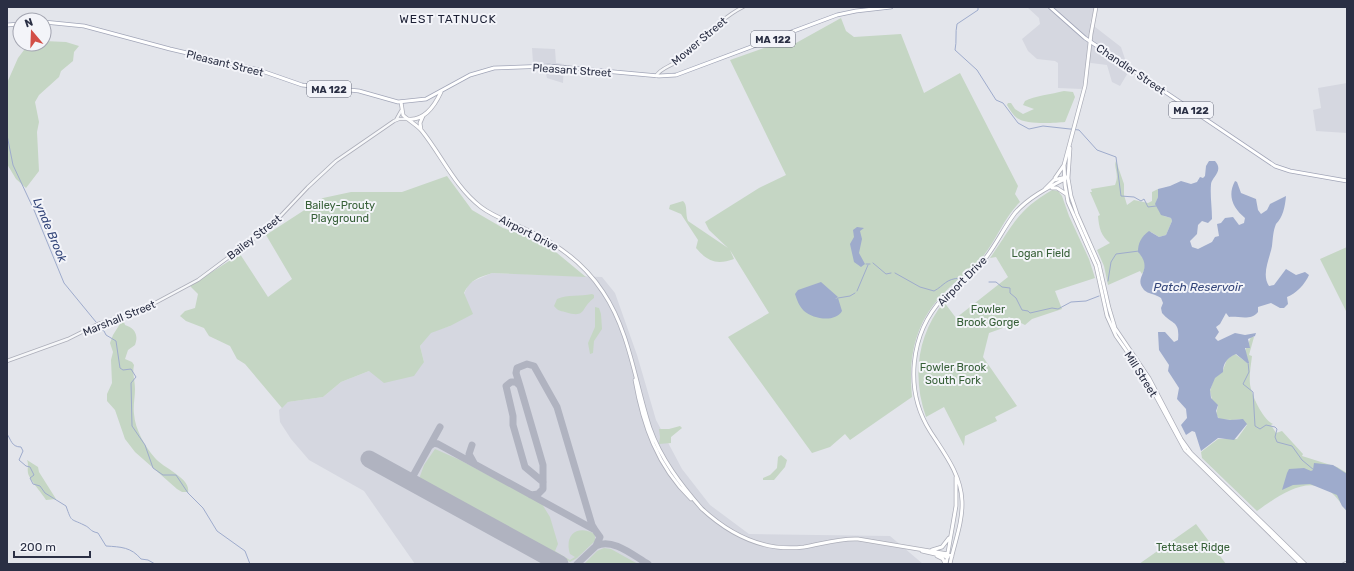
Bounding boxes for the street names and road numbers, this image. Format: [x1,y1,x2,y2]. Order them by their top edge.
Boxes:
street label: Mower Street [669,14,730,68]
road number: MA 122 [751,31,795,47]
street label: Chandler Street [1094,41,1168,98]
street label: Pleasant Street [185,48,265,80]
street label: Pleasant Street [532,61,613,80]
road number: MA 122 [307,81,351,97]
road number: MA 122 [1169,102,1213,118]
street label: Bailey Street [225,212,284,263]
street label: Airport Drive [497,213,561,254]
street label: Airport Drive [935,254,990,309]
street label: Marshall Street [81,298,158,339]
street label: Mill Street [1121,349,1160,400]

